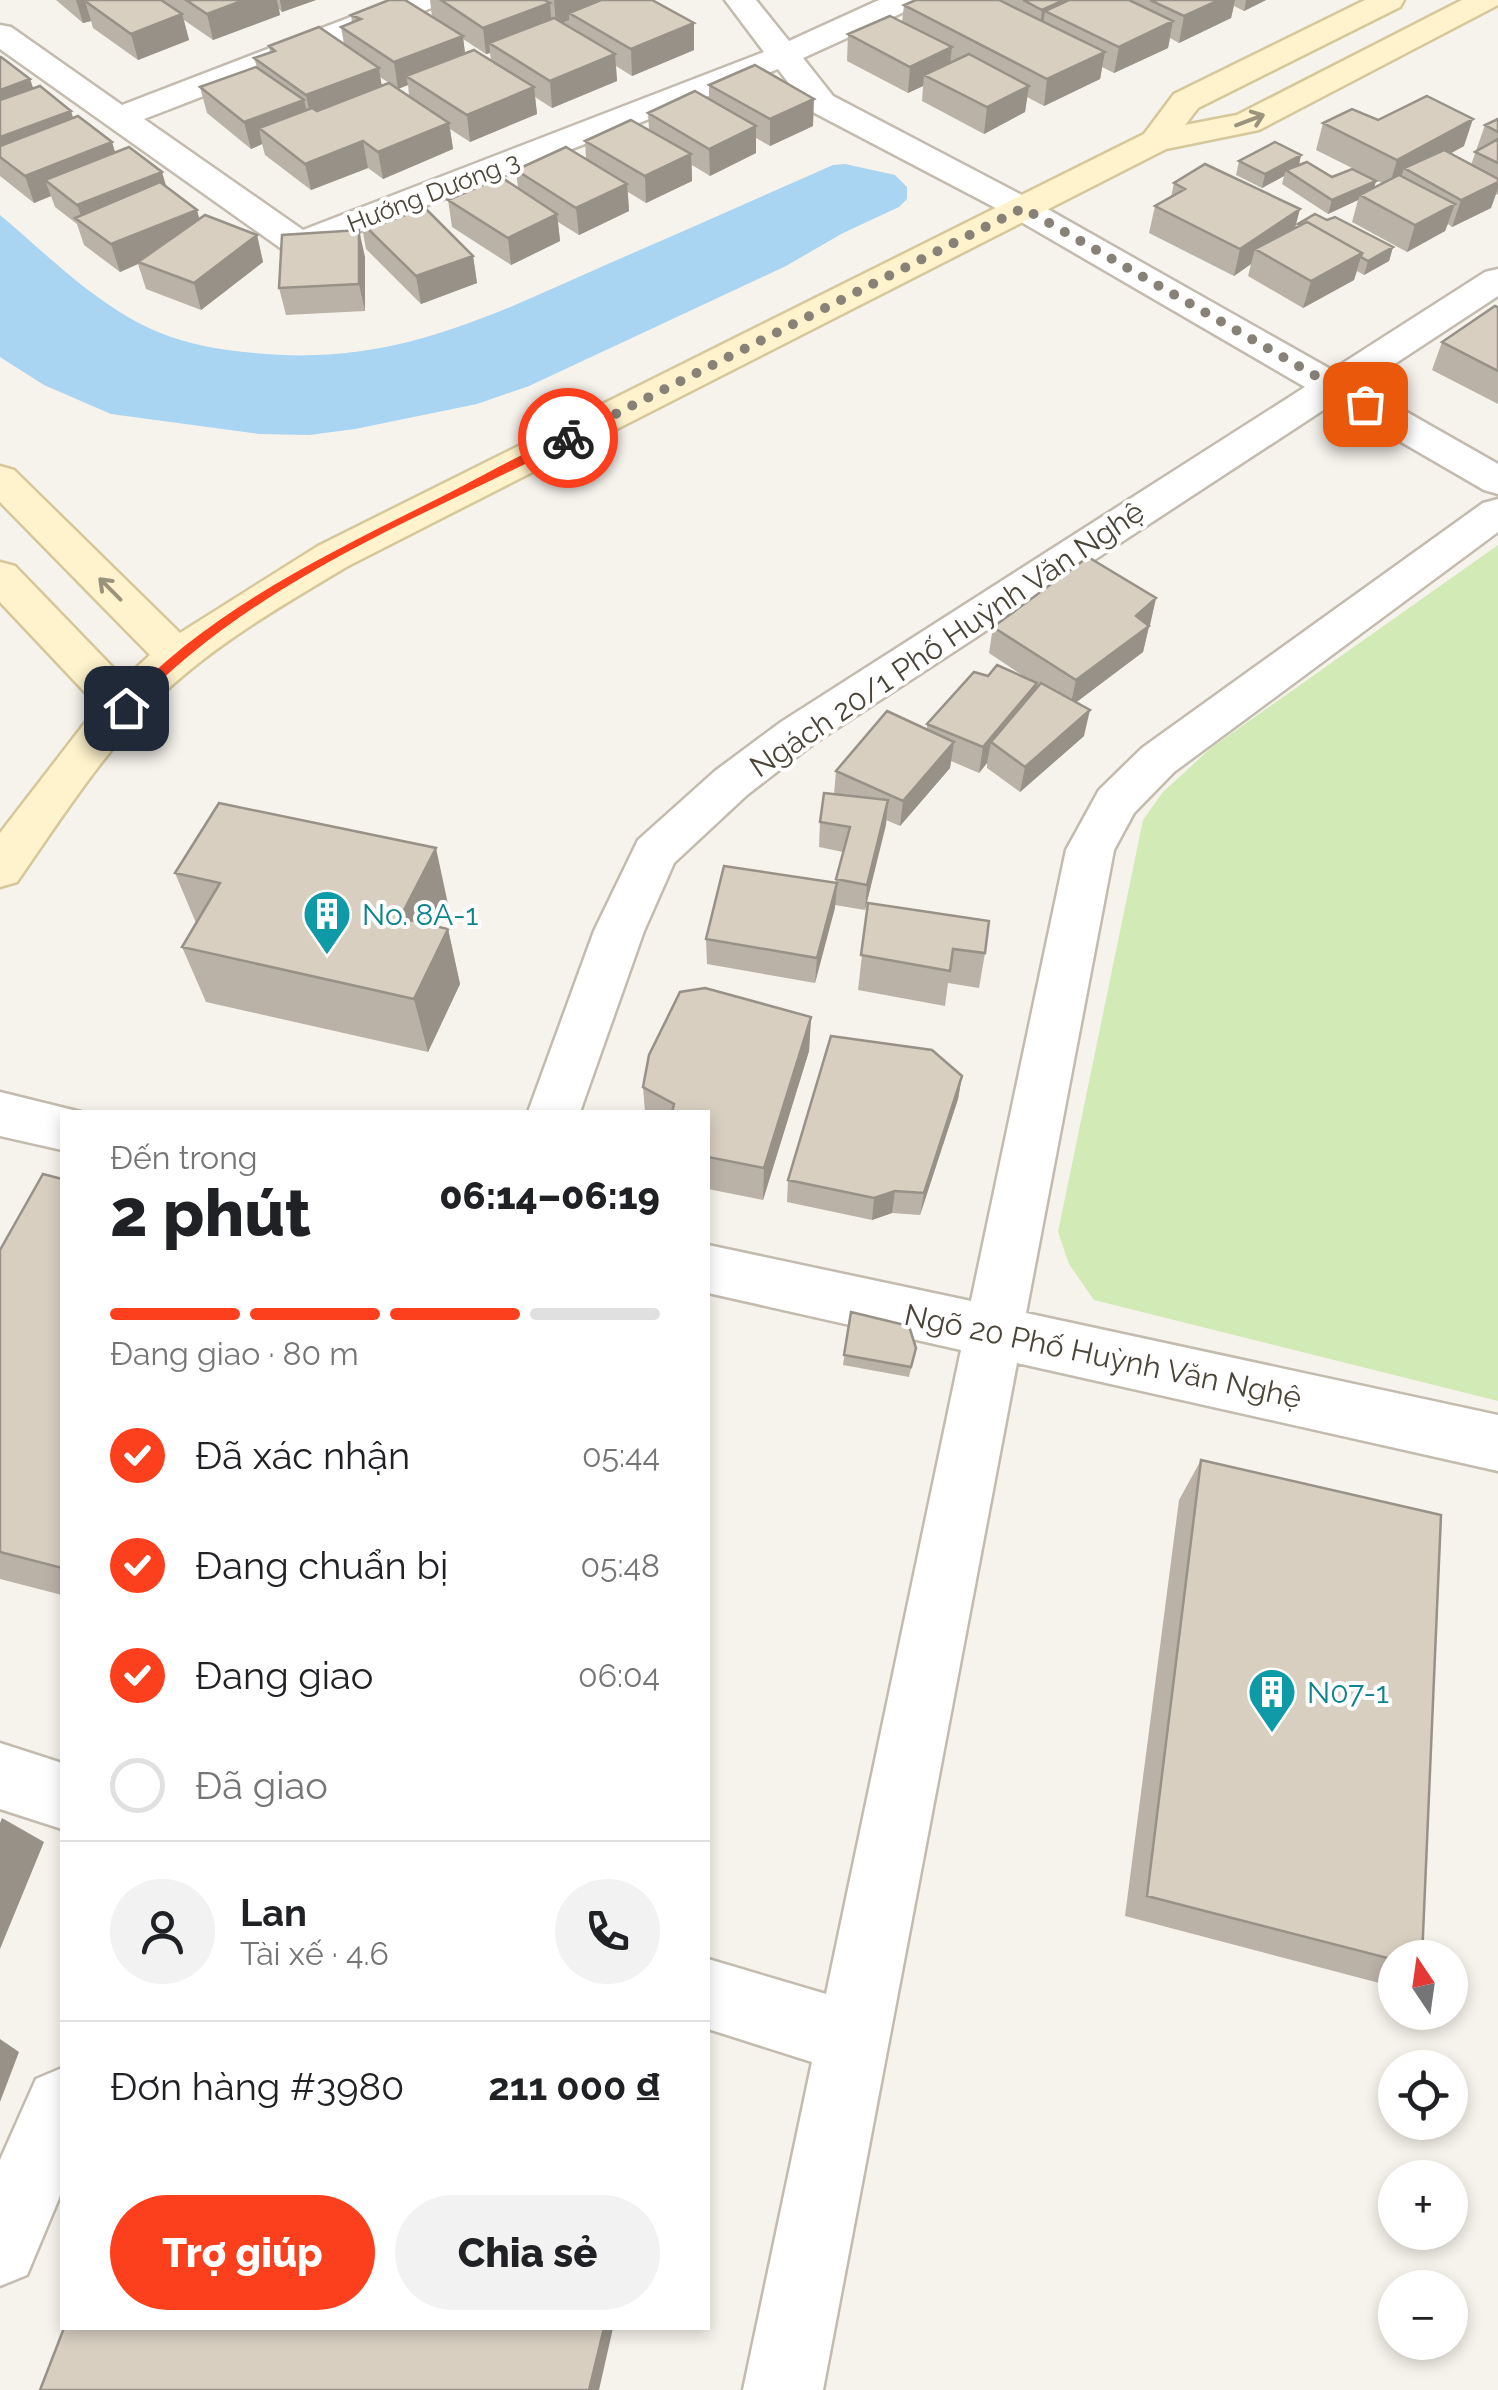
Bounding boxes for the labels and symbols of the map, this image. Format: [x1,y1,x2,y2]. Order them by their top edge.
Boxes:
one-way arrow [1235,109,1265,127]
street label: Hướng Dương 3 [343,145,523,239]
pin [1323,362,1408,447]
courier [518,388,618,488]
street label: Ngách 20/1 Phố Huỳnh Văn Nghệ [743,494,1151,784]
one-way arrow [98,577,122,601]
pin [84,666,169,751]
building icon: No. 8A-1 [301,888,353,956]
place label: No. 8A-1 [362,897,479,932]
street label: Ngõ 20 Phố Huỳnh Văn Nghệ [901,1297,1305,1415]
building icon: N07-1 [1246,1666,1298,1734]
place label: N07-1 [1307,1675,1389,1710]
north arrow [1378,1940,1468,2030]

